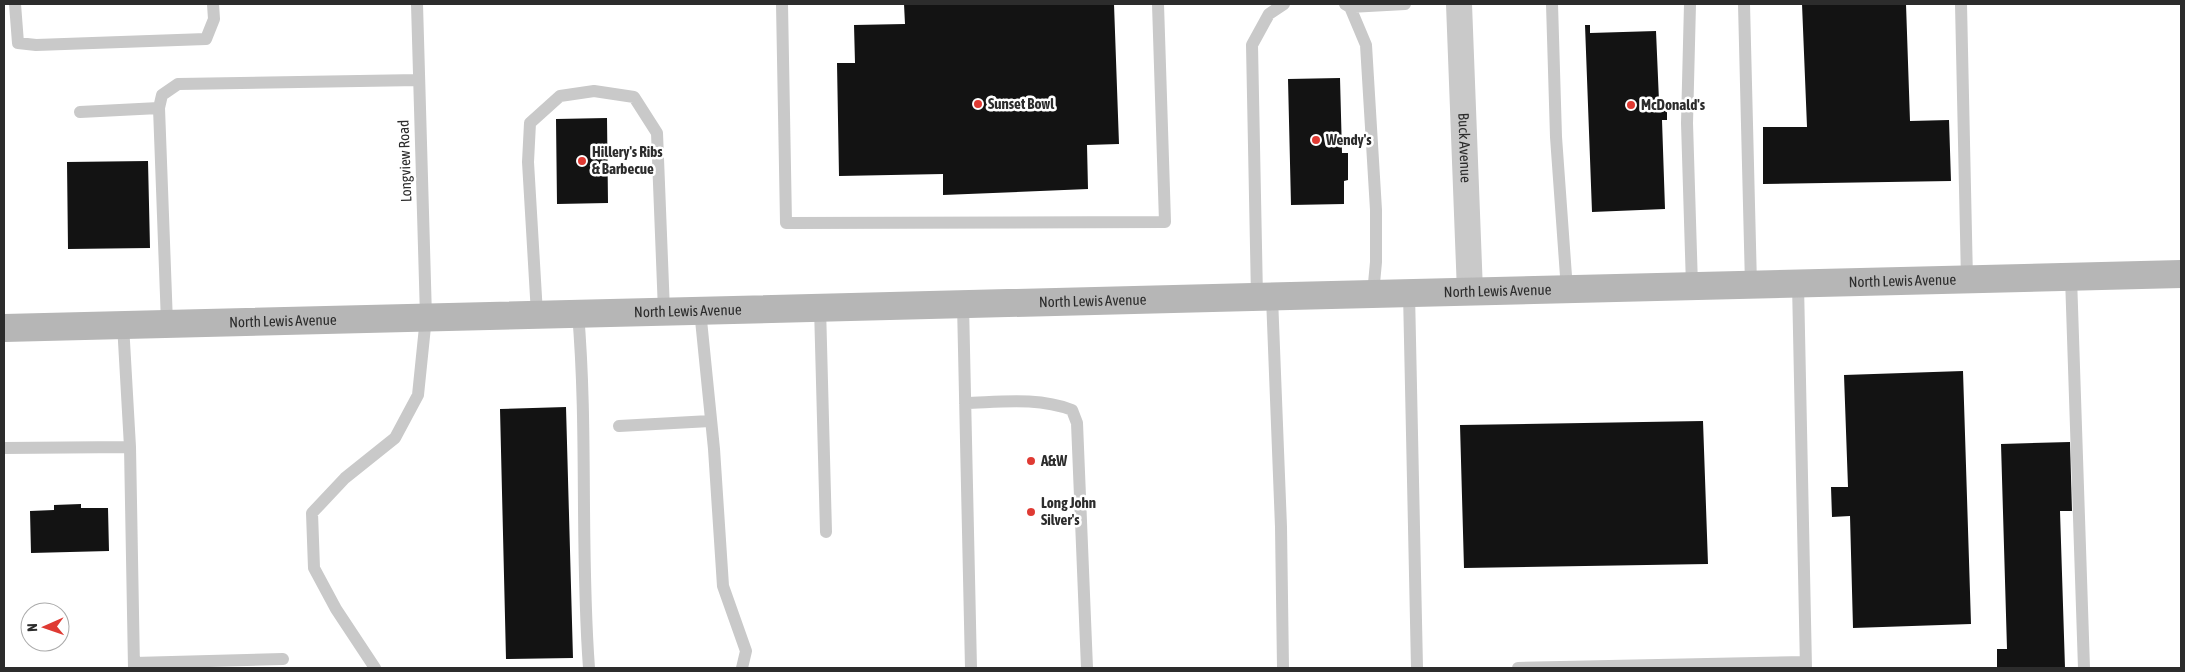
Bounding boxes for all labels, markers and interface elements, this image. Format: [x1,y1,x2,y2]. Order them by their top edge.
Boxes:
place label: Sunset Bowl [988,95,1055,112]
place label: McDonald's [1641,96,1706,113]
marker: Sunset Bowl [972,98,984,110]
marker: McDonald's [1625,99,1637,111]
street label: Buck Avenue [1455,112,1475,183]
street label: Longview Road [395,119,414,203]
place label: Wendy's [1325,131,1372,148]
marker: Wendy's [1310,134,1322,146]
place label: Hillery's Ribs & Barbecue [592,143,663,177]
marker: Hillery's Ribs & Barbecue [576,155,588,167]
street label: North Lewis Avenue [1848,271,1957,290]
street label: North Lewis Avenue [1443,281,1552,300]
street label: North Lewis Avenue [1039,291,1147,310]
street label: North Lewis Avenue [634,301,742,320]
street label: North Lewis Avenue [229,311,337,330]
place label: A&W [1040,452,1067,469]
marker: A&W [1025,455,1037,467]
place label: Long John Silver's [1041,494,1096,528]
marker: Long John Silver's [1025,506,1037,518]
north arrow [20,602,70,652]
text: N [24,623,40,632]

